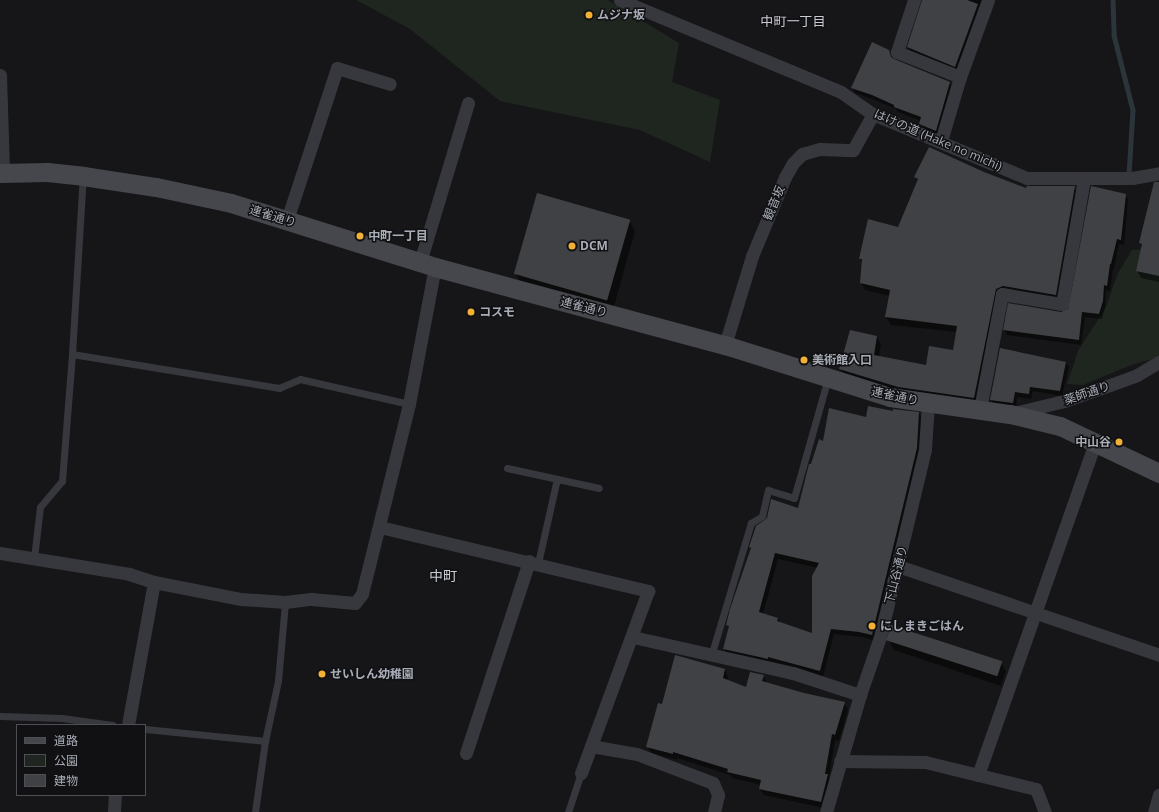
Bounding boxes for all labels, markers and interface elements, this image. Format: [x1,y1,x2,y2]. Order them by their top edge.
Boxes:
place label: ムジナ坂 [597,8,645,22]
marker: ムジナ坂 [584,10,594,20]
district label: 中町一丁目 [761,13,825,29]
street label: はけの道 (Hake no michi) [872,106,1004,174]
street label: 観音坂 [760,184,788,222]
street label: 連雀通り [248,202,298,230]
place label: 中町一丁目 [368,229,428,243]
marker: 中町一丁目 [355,231,365,241]
place label: DCM [580,239,608,253]
marker: DCM [567,241,577,251]
street label: 連雀通り [559,294,609,320]
place label: コスモ [479,305,515,319]
marker: コスモ [466,307,476,317]
place label: 美術館入口 [812,353,872,367]
marker: 美術館入口 [799,355,809,365]
street label: 薬師通り [1062,378,1112,408]
street label: 連雀通り [870,384,920,408]
place label: 中山谷 [1075,435,1111,449]
marker: 中山谷 [1114,437,1124,447]
street label: 下山谷通り [882,544,910,606]
district label: 中町 [429,568,457,584]
place label: にしまきごはん [880,619,964,633]
marker: にしまきごはん [867,621,877,631]
place label: せいしん幼稚園 [330,667,414,681]
marker: せいしん幼稚園 [317,669,327,679]
legend [16,724,146,796]
text: 道路 [54,732,78,749]
text: 公園 [54,752,78,769]
text: 建物 [54,772,78,789]

